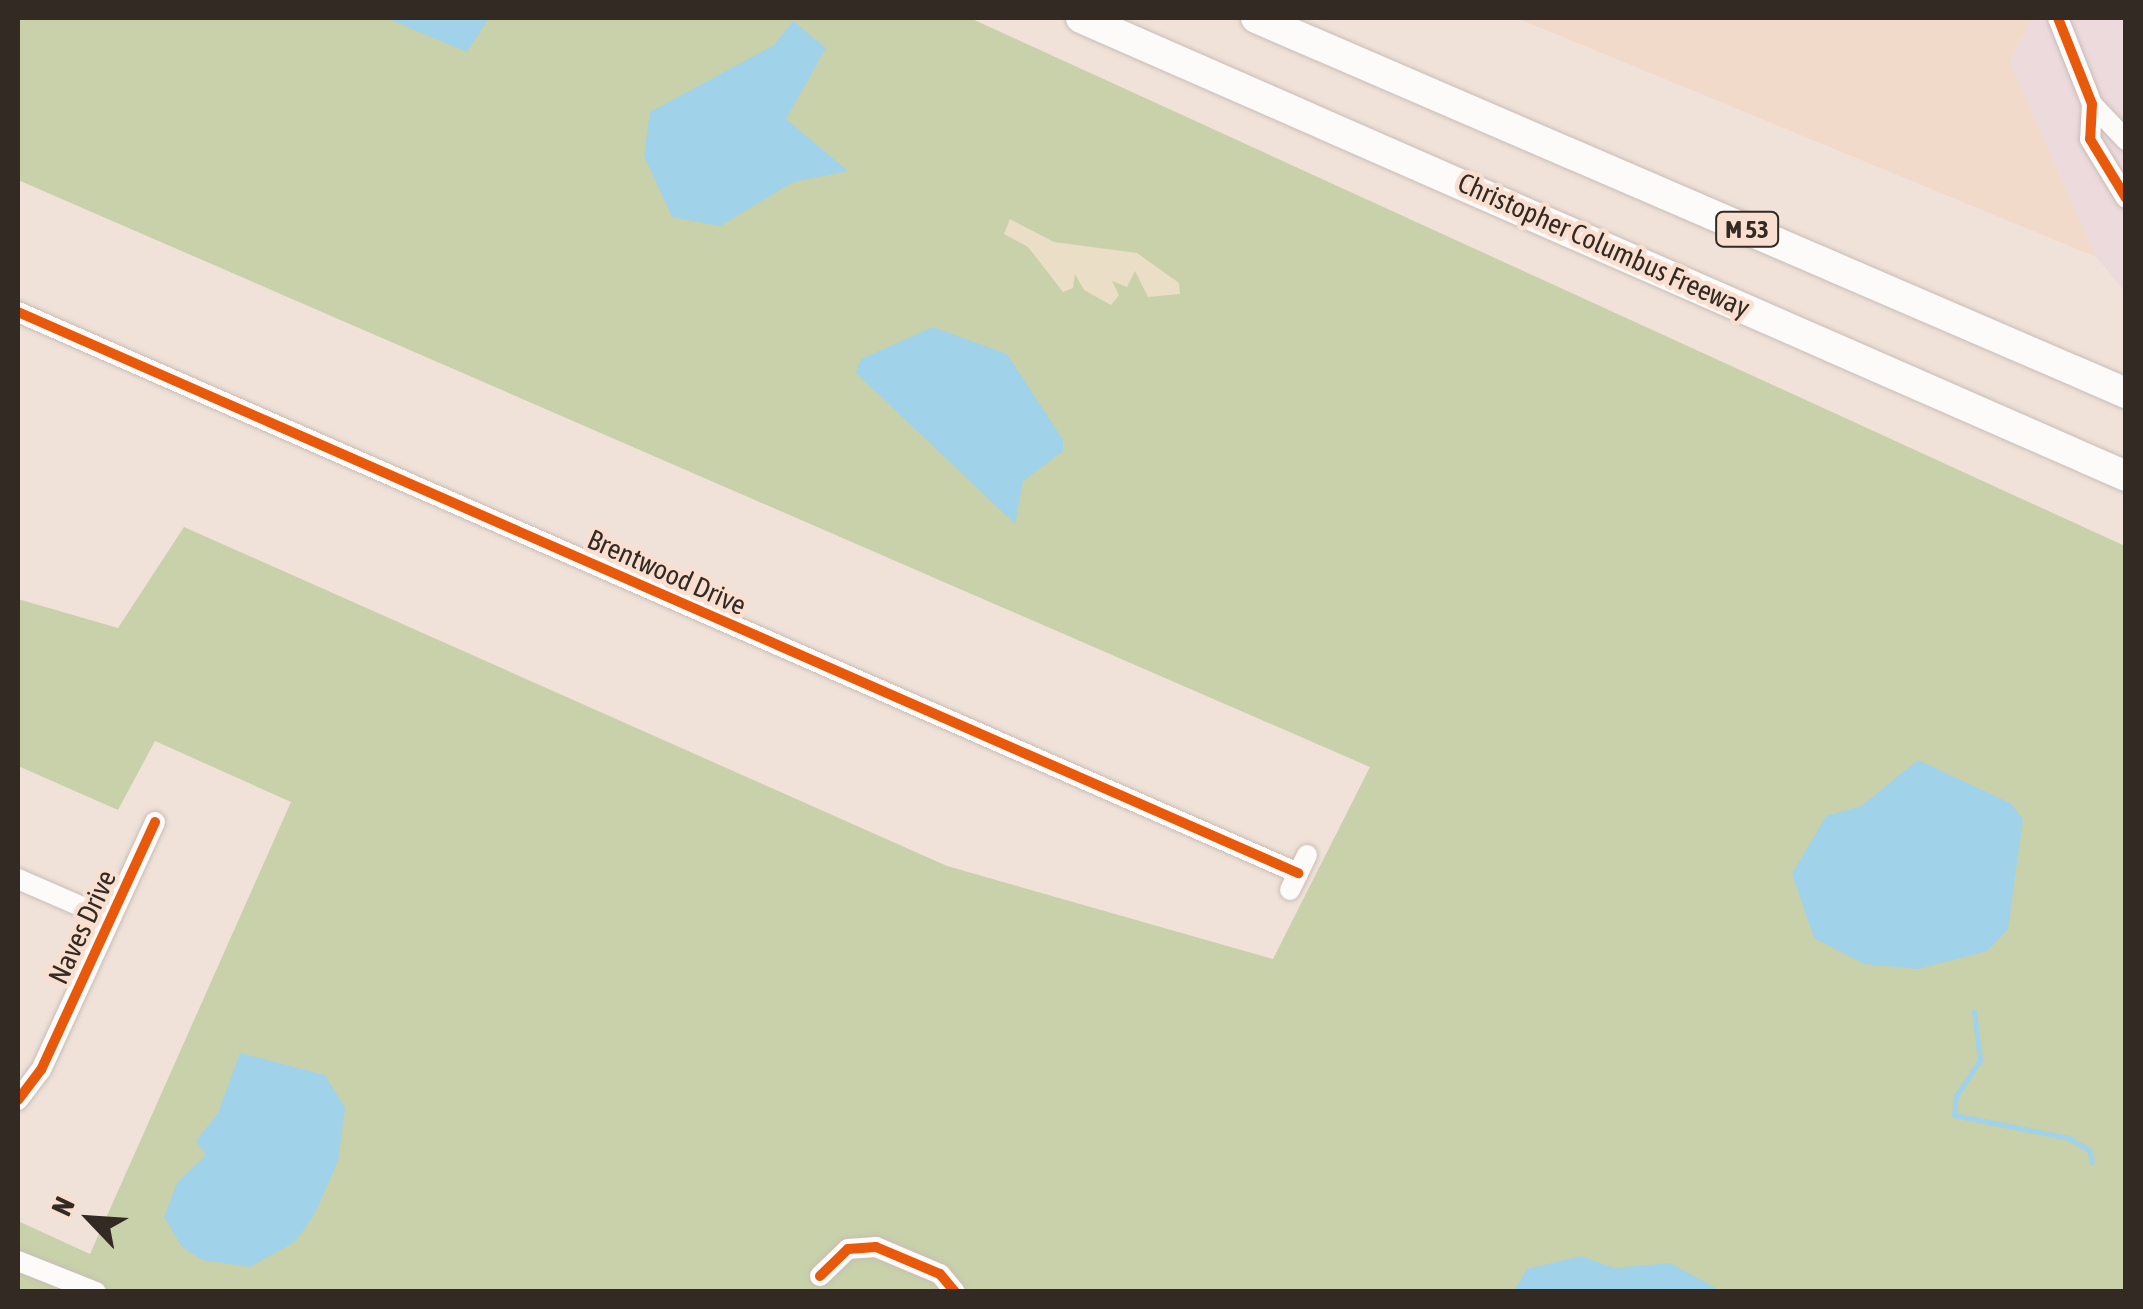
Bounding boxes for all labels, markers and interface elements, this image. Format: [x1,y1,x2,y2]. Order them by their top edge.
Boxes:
street label: Christopher Columbus Freeway [1453,165,1755,325]
road number: M 53 [1714,209,1780,249]
street label: Brentwood Drive [582,522,752,622]
street label: Naves Drive [41,865,123,989]
north arrow [40,1169,140,1269]
text: N [45,1192,81,1221]

